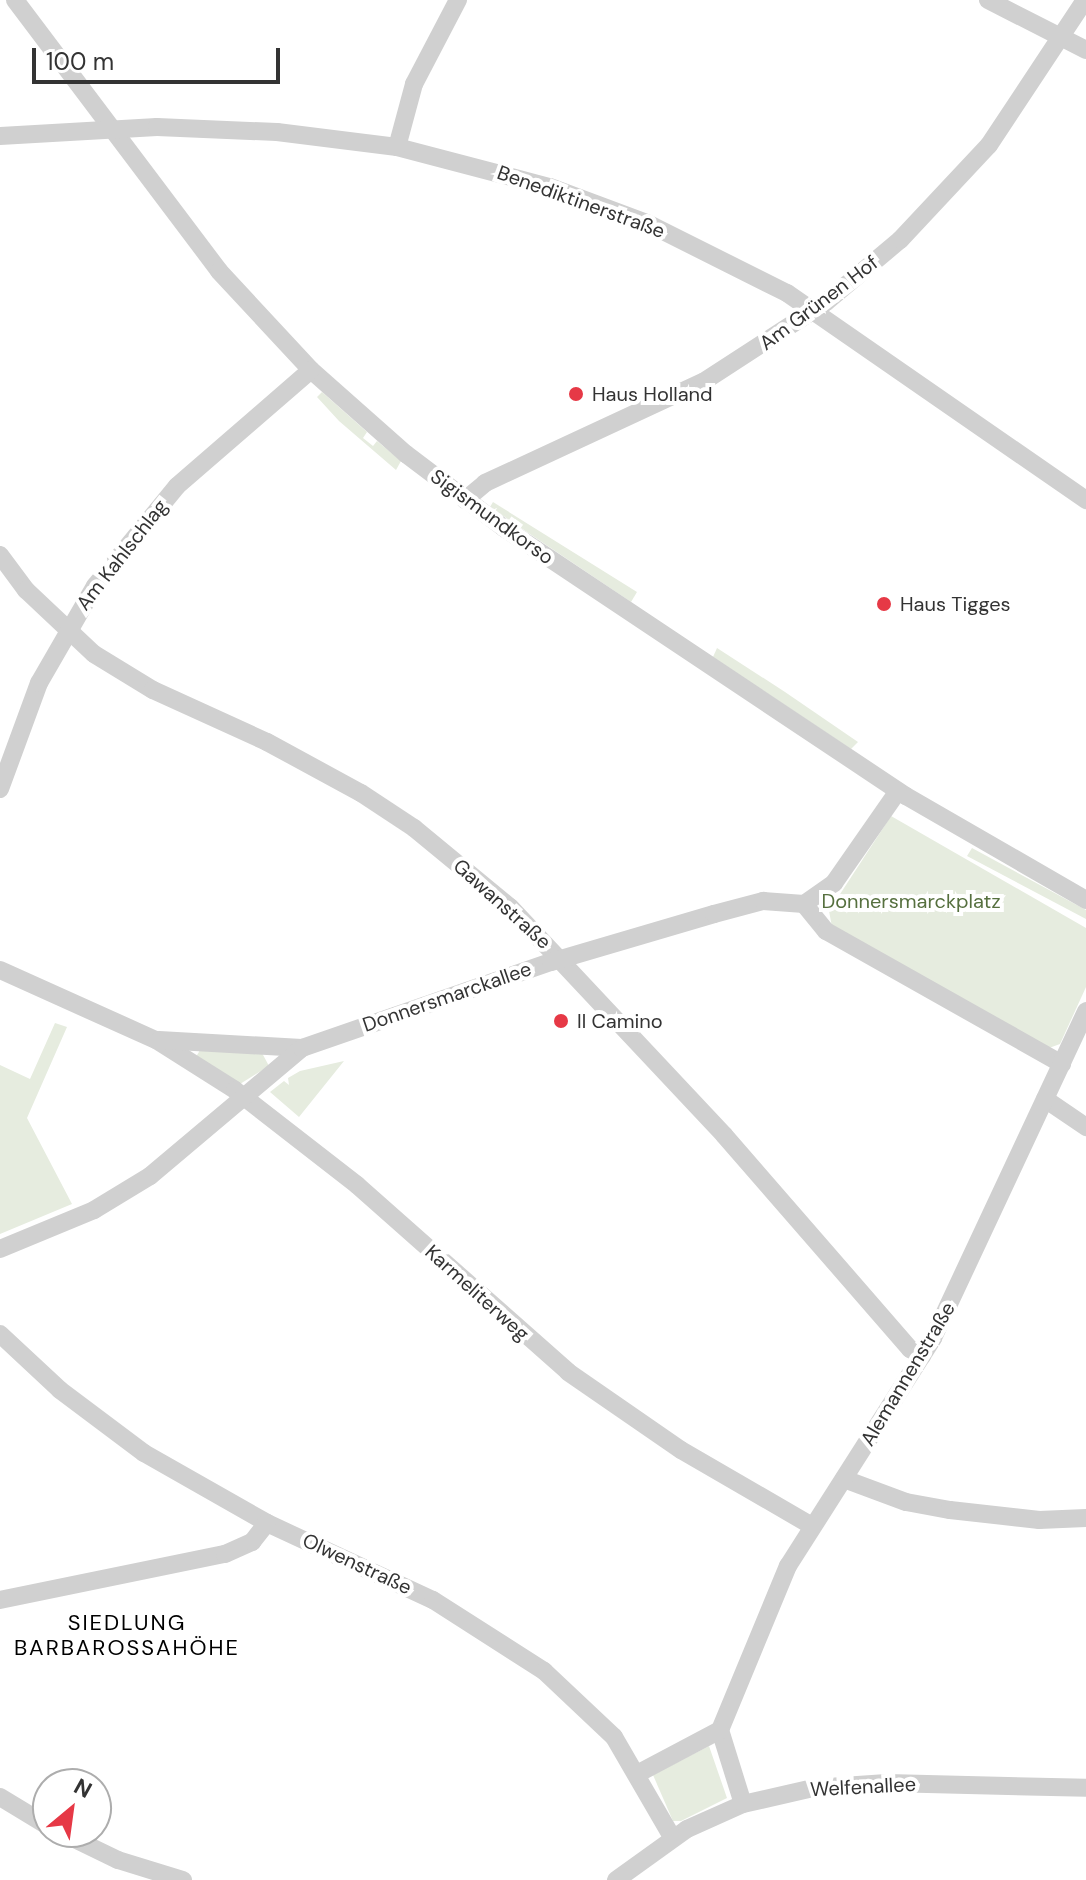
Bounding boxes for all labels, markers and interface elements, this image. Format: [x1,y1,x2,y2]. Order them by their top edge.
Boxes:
scale bar [36,32,284,82]
text: 100 m [46,46,114,77]
street label: Benediktinerstraße [494,161,668,243]
street label: Am Grünen Hof [755,251,883,355]
place label: Haus Holland [592,382,713,406]
marker: Haus Holland [567,385,585,403]
street label: Sigismundkorso [426,464,558,570]
street label: Am Kahlschlag [71,495,173,615]
place label: Haus Tigges [900,592,1011,616]
marker: Haus Tigges [875,595,893,613]
street label: Gawanstraße [448,854,556,954]
park label: Donnersmarckplatz [821,889,1001,913]
street label: Donnersmarckallee [359,957,535,1037]
place label: Il Camino [577,1009,663,1033]
marker: Il Camino [552,1012,570,1030]
street label: Karmeliterweg [420,1240,534,1346]
street label: Alemannenstraße [856,1298,960,1450]
street label: Olwenstraße [299,1528,415,1600]
district label: SIEDLUNG BARBAROSSAHÖHE [14,1609,240,1660]
north arrow [32,1768,112,1848]
text: N [69,1772,97,1805]
street label: Welfenallee [809,1772,917,1802]

